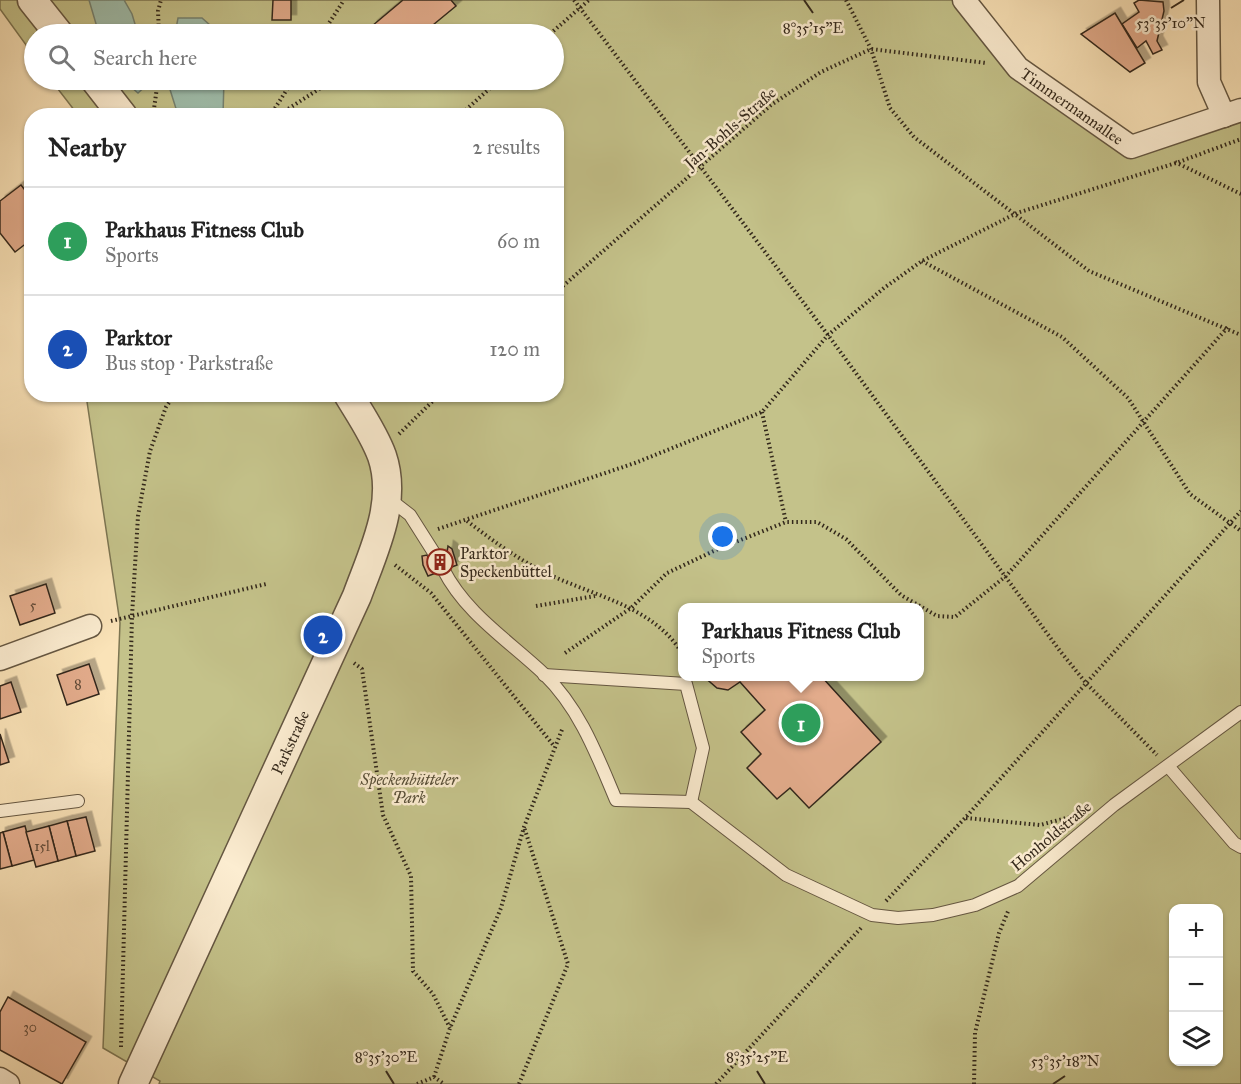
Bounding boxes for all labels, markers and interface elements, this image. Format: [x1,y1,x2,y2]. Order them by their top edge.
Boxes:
text: 53°35'10"N [1136,14,1206,32]
text: 8°35'15"E [783,19,844,37]
search box [24,24,564,90]
icon: search [45,41,78,74]
text: Search here [93,44,197,71]
street label: Timmermannallee [1017,63,1128,149]
street label: Jan-Bohls-Straße [679,83,781,175]
text: Nearby [48,131,126,163]
text: 2 results [472,135,540,159]
text: Parkhaus Fitness Club [105,216,304,243]
text: 1 [64,229,71,253]
text: 60 m [497,229,540,253]
text: Sports [105,243,159,267]
text: Parktor [105,324,172,351]
text: 2 [63,337,72,361]
text: 120 m [489,337,540,361]
text: Bus stop · Parkstraße [105,351,273,375]
your location [708,522,737,551]
place label: Parktor Speckenbüttel [460,544,552,581]
building icon: Parktor Speckenbüttel [425,547,455,577]
house number: 5 [30,597,37,614]
popup [678,603,924,681]
pin: 2 [304,612,342,658]
text: Parkhaus Fitness Club [702,617,900,644]
text: Sports [702,644,755,668]
house number: 8 [74,676,82,693]
pin: 1 [782,700,820,746]
street label: Parkstraße [267,707,313,777]
park label: Speckenbütteler Park [359,770,459,807]
street label: Honholdstraße [1007,797,1095,875]
house number: 15l [34,838,50,855]
map controls [1169,904,1223,1066]
button: + [1169,904,1223,958]
button: − [1169,958,1223,1012]
button: layers [1169,1012,1223,1066]
house number: 30 [23,1019,37,1036]
text: 8°35'30"E [355,1048,418,1066]
text: 8°35'25"E [726,1048,788,1066]
text: 53°35'18"N [1031,1052,1100,1070]

